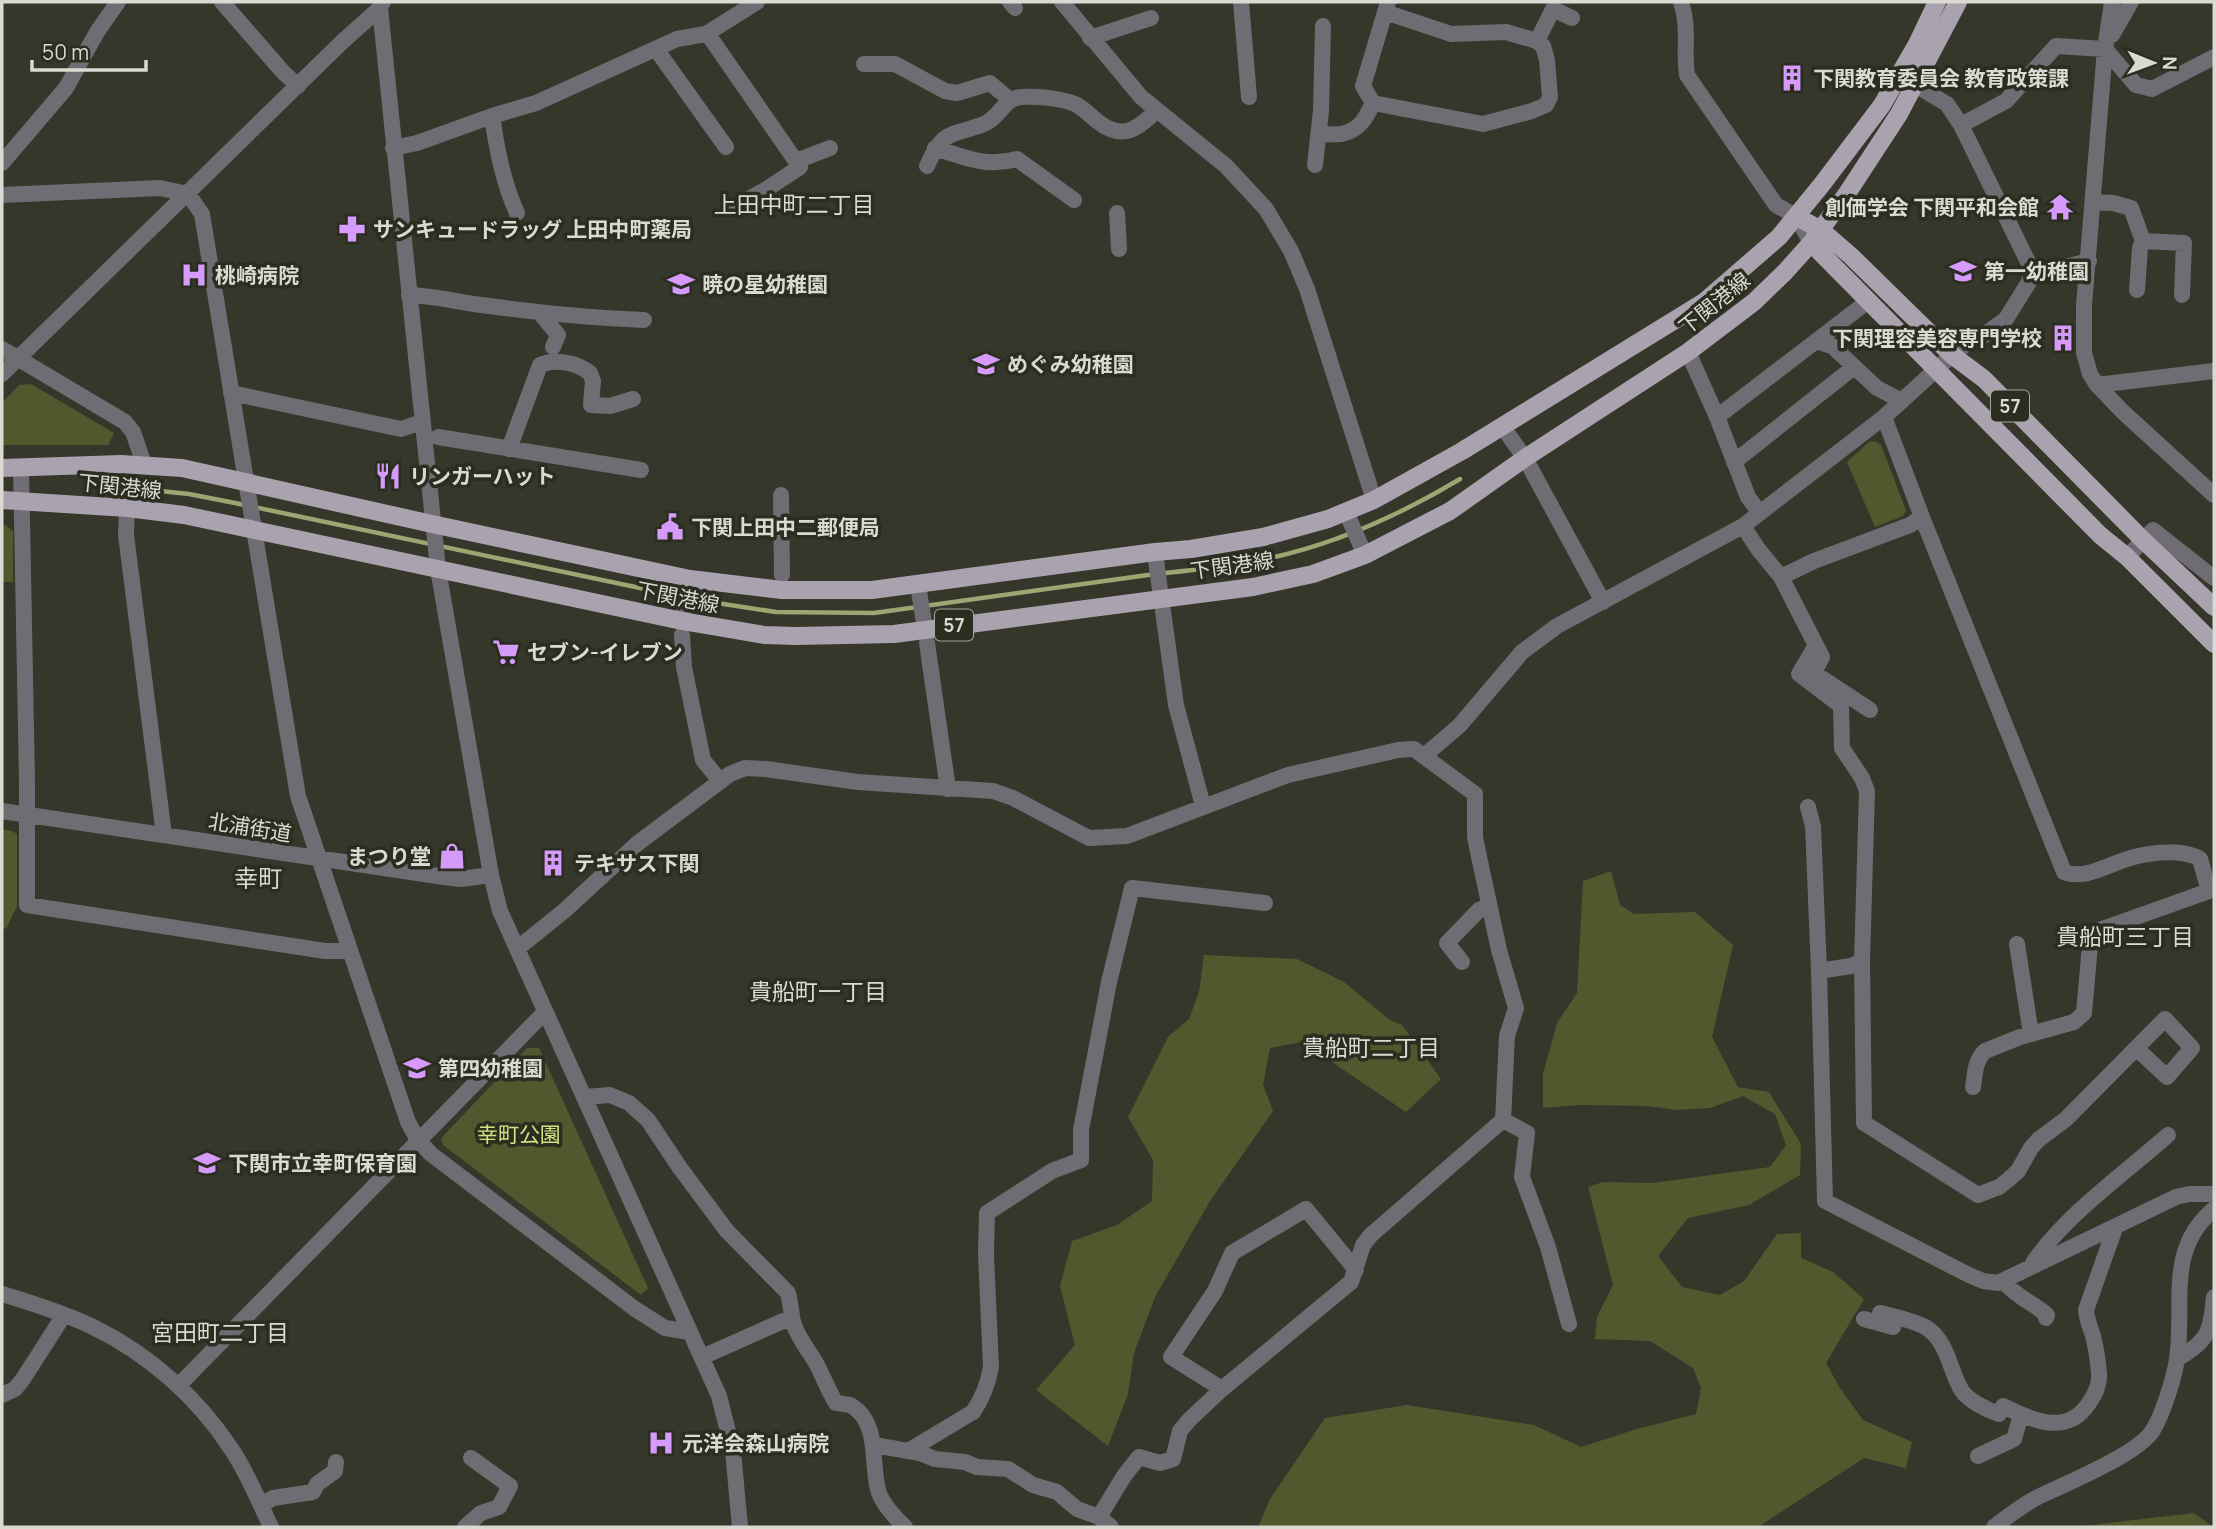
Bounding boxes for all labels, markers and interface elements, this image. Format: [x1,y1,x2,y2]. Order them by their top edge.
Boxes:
scale bar [32,28,145,72]
north arrow [2118,28,2188,98]
text: 50 m [42,38,89,66]
text: N [2157,56,2183,70]
building icon: 下関教育委員会 教育政策課 [1777,63,1807,93]
place label: 下関教育委員会 教育政策課 [1813,64,2069,92]
district label: 上田中町二丁目 [714,188,875,220]
temple icon: 創価学会 下関平和会館 [2045,192,2075,222]
place label: 創価学会 下関平和会館 [1825,193,2039,221]
pharmacy icon: サンキュードラッグ 上田中町薬局 [337,214,367,244]
place label: サンキュードラッグ 上田中町薬局 [373,215,692,243]
school or university icon: 第一幼稚園 [1948,256,1978,286]
place label: 第一幼稚園 [1984,257,2089,285]
hospital icon: 桃崎病院 [179,260,209,290]
place label: 桃崎病院 [215,261,299,289]
street label: 下関港線 [1673,266,1755,340]
school or university icon: 暁の星幼稚園 [666,269,696,299]
place label: 暁の星幼稚園 [702,270,828,298]
building icon: 下関理容美容専門学校 [2048,323,2078,353]
place label: 下関理容美容専門学校 [1832,324,2042,352]
school or university icon: めぐみ幼稚園 [971,349,1001,379]
place label: めぐみ幼稚園 [1007,350,1134,378]
road number: 57 [1991,390,2029,422]
restaurant icon: リンガーハット [373,461,403,491]
place label: リンガーハット [409,462,556,490]
street label: 下関港線 [77,468,163,504]
public building icon: 下関上田中二郵便局 [655,512,685,542]
place label: 下関上田中二郵便局 [691,513,880,541]
street label: 下関港線 [1188,545,1276,585]
street label: 下関港線 [634,575,722,619]
road number: 57 [935,610,973,640]
supermarket icon: セブン-イレブン [491,637,521,667]
place label: セブン-イレブン [527,638,683,666]
street label: 北浦街道 [206,807,294,847]
shop icon: まつり堂 [437,841,467,871]
place label: まつり堂 [347,842,431,870]
building icon: テキサス下関 [538,848,568,878]
place label: テキサス下関 [574,849,700,877]
district label: 幸町 [234,861,282,894]
district label: 貴船町三丁目 [2056,920,2194,952]
district label: 貴船町一丁目 [749,975,887,1007]
district label: 貴船町二丁目 [1302,1031,1440,1063]
school or university icon: 第四幼稚園 [402,1053,432,1083]
place label: 第四幼稚園 [438,1054,543,1082]
park label: 幸町公園 [477,1120,561,1148]
school or university icon: 下関市立幸町保育園 [192,1148,222,1178]
place label: 下関市立幸町保育園 [228,1149,417,1177]
district label: 宮田町二丁目 [151,1316,289,1348]
hospital icon: 元洋会森山病院 [646,1428,676,1458]
place label: 元洋会森山病院 [682,1429,829,1457]

